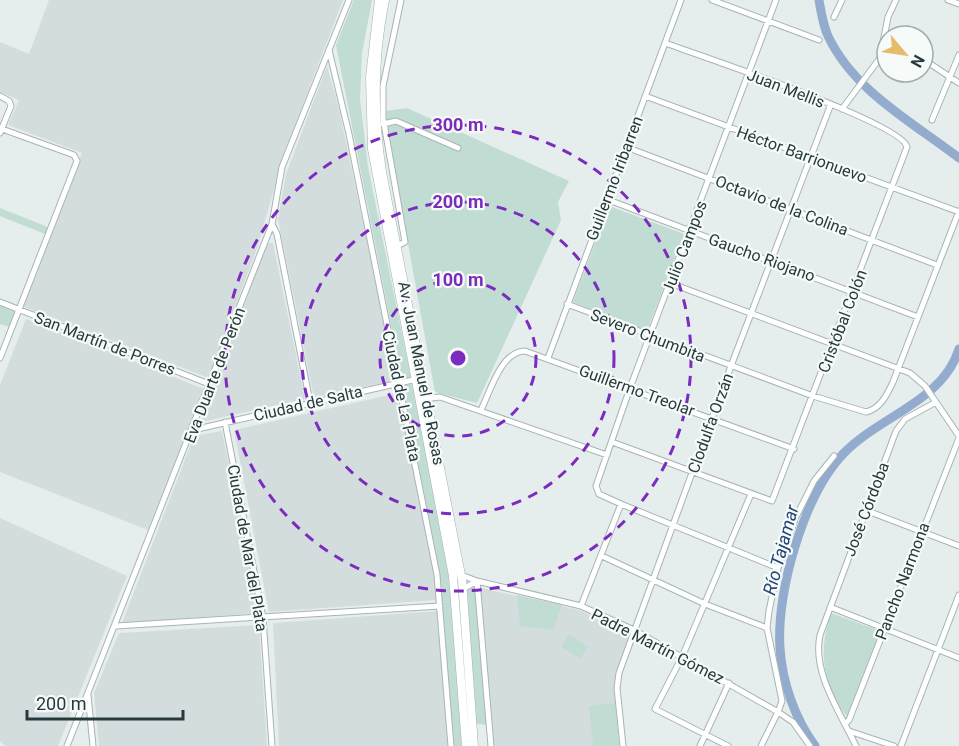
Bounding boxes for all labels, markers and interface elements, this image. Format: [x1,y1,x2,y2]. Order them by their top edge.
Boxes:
north arrow [875,24,935,84]
text: N [907,51,929,71]
street label: Juan Mellis [744,65,827,112]
street label: Guillermo Iribarren [582,113,647,243]
text: 300 m [432,114,484,135]
street label: Héctor Barrionuevo [734,122,870,187]
street label: Octavio de la Colina [713,171,851,240]
text: 200 m [432,191,484,212]
street label: Julio Campos [658,198,711,296]
street label: Gaucho Riojano [706,229,818,286]
street label: Cristóbal Colón [814,267,871,376]
text: 100 m [432,269,484,290]
street label: Av. Juan Manuel de Rosas [394,280,449,467]
street label: Eva Duarte de Perón [180,305,249,446]
street label: Severo Chumbita [588,305,708,366]
street label: San Martín de Porres [32,308,178,379]
street label: Ciudad de La Plata [378,329,425,463]
centre of rings [448,348,468,368]
street label: Guillermo Treolar [576,361,698,420]
street label: Clodulfa Orzán [684,370,737,476]
street label: Ciudad de Salta [252,382,365,425]
street label: José Córdoba [840,459,893,559]
street label: Ciudad de Mar del Plata [223,463,272,633]
water label: Río Tajamar [758,501,803,597]
street label: Pancho Narmona [871,520,934,642]
street label: Padre Martín Gómez [588,605,727,688]
scale bar [27,683,183,721]
text: 200 m [36,693,87,714]

